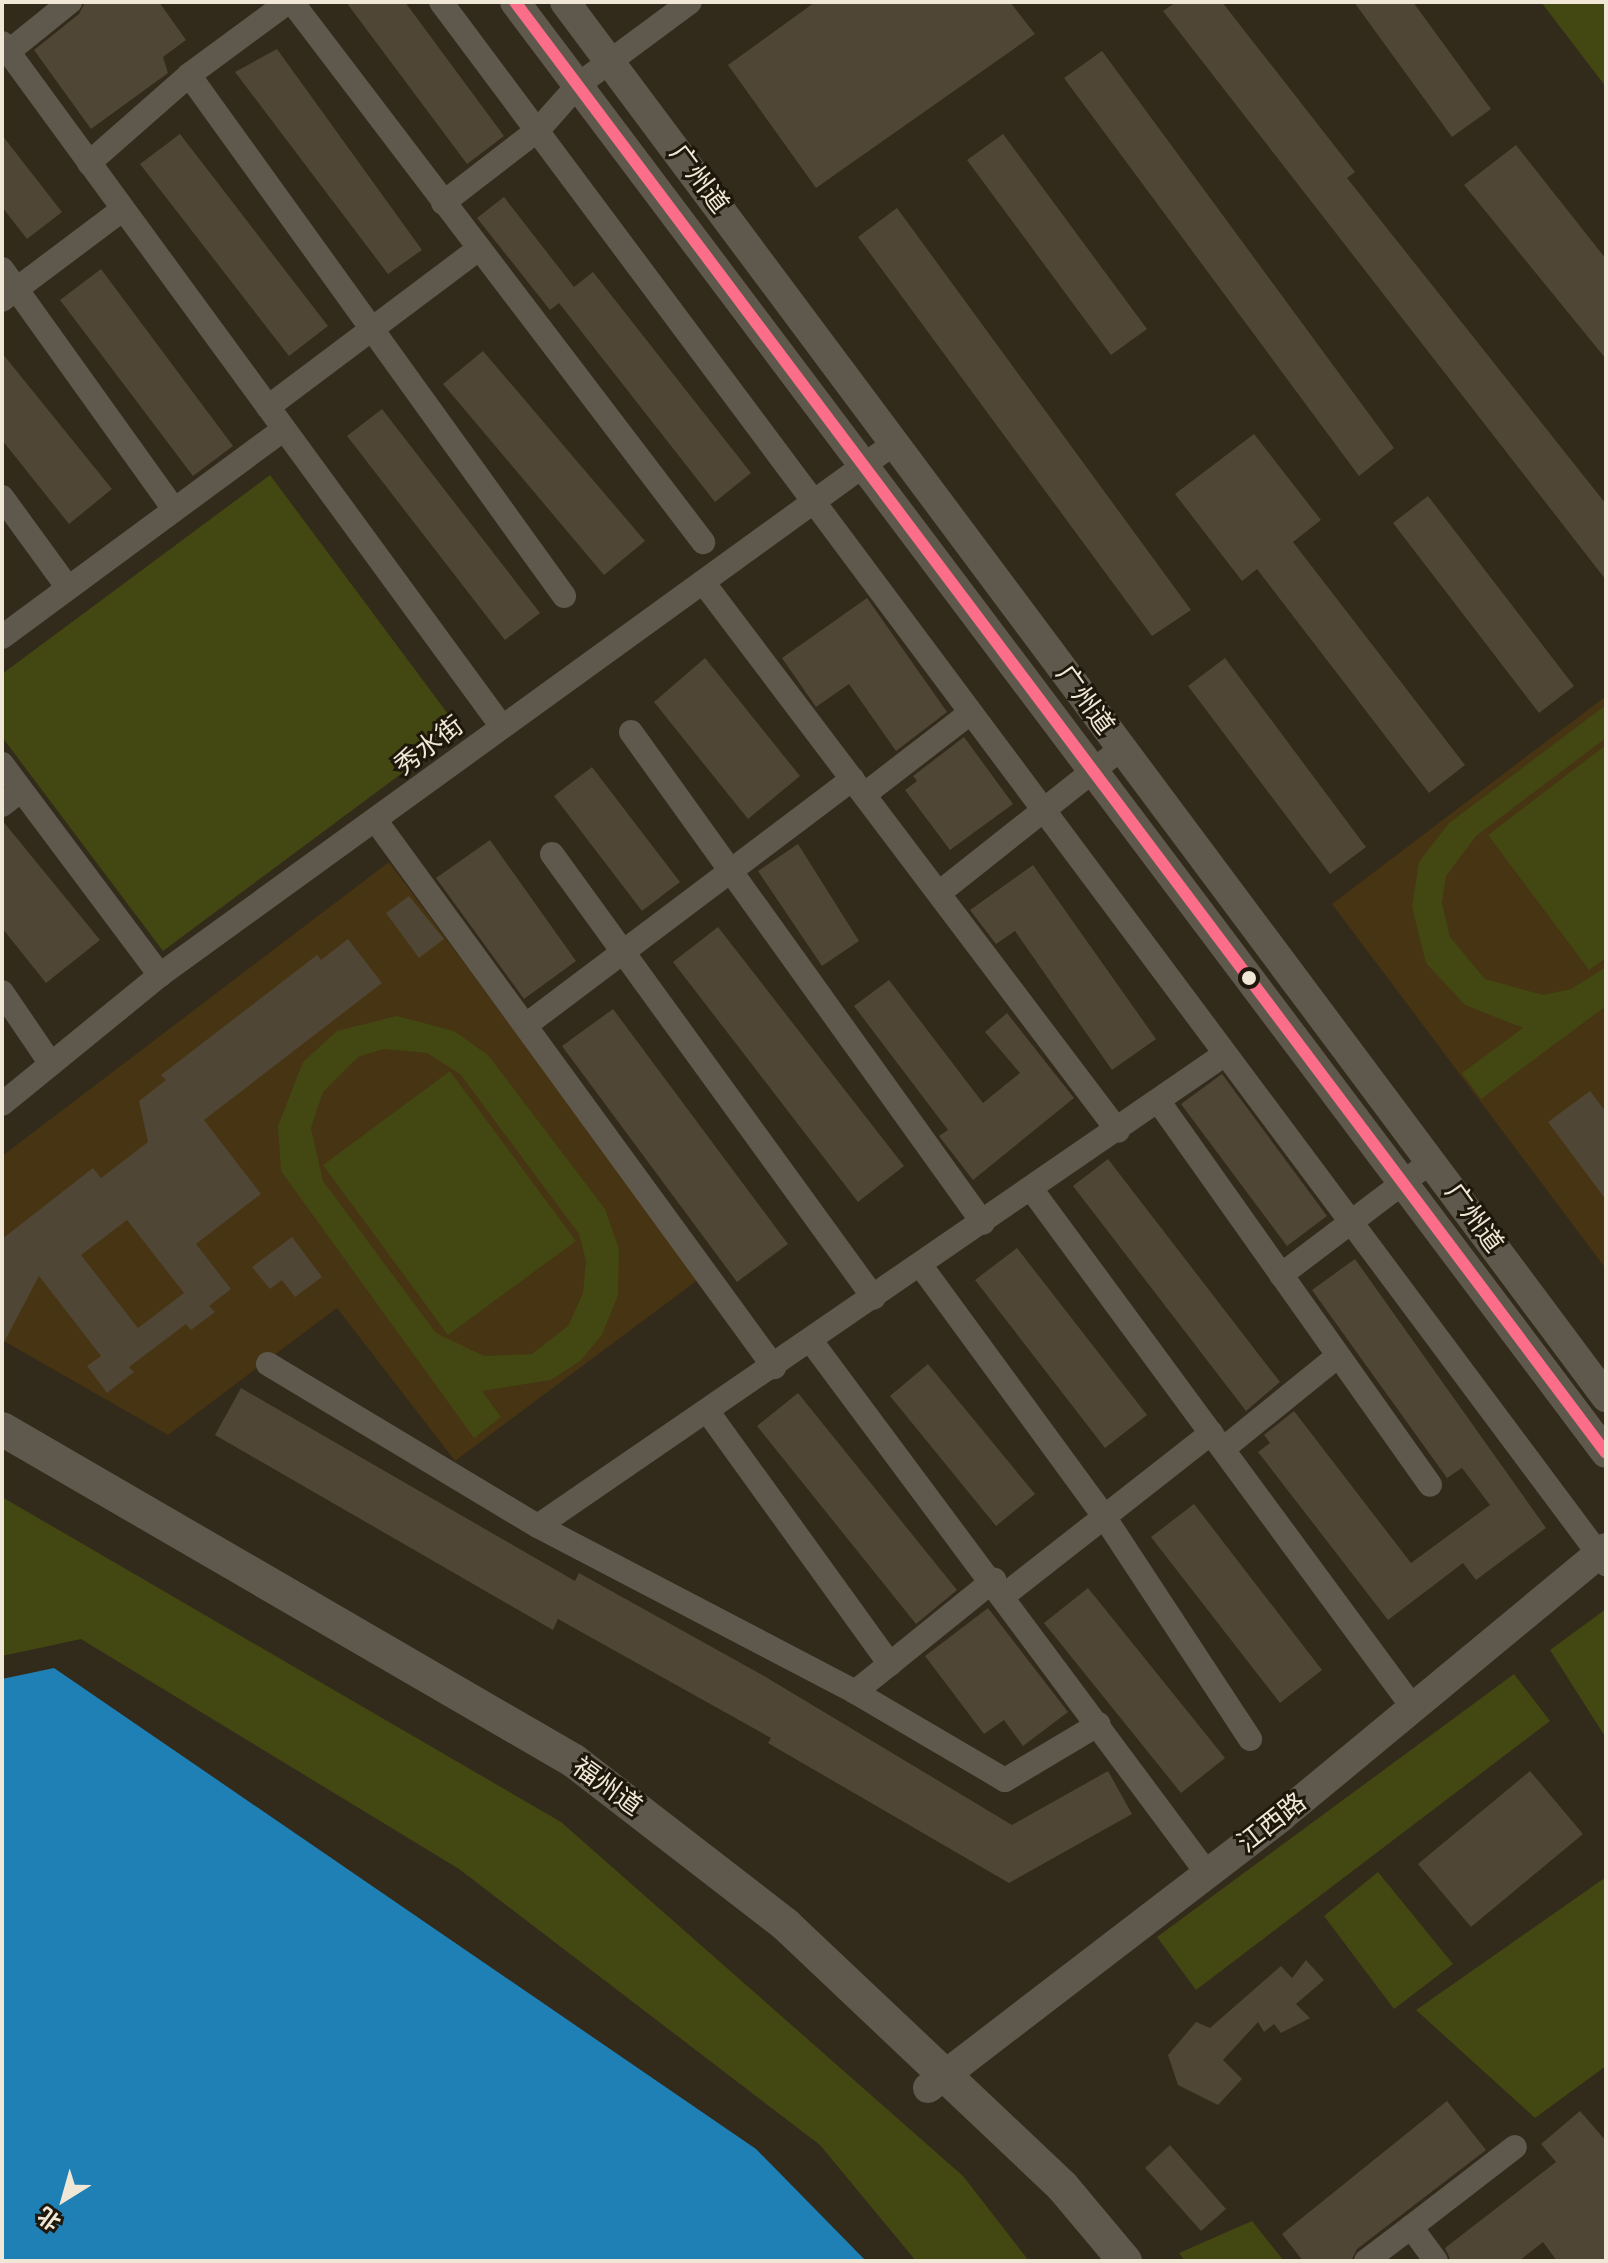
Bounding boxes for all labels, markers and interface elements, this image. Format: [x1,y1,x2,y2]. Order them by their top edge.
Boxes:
street label: 广州道 [663,138,735,220]
street label: 广州道 [1049,659,1121,741]
street label: 秀水街 [388,710,470,782]
unlabelled marker [1241,970,1257,986]
street label: 广州道 [1438,1177,1510,1259]
street label: 福州道 [566,1751,648,1823]
street label: 江西路 [1232,1787,1312,1859]
north arrow [24,2159,104,2239]
text: 北 [32,2201,66,2236]

